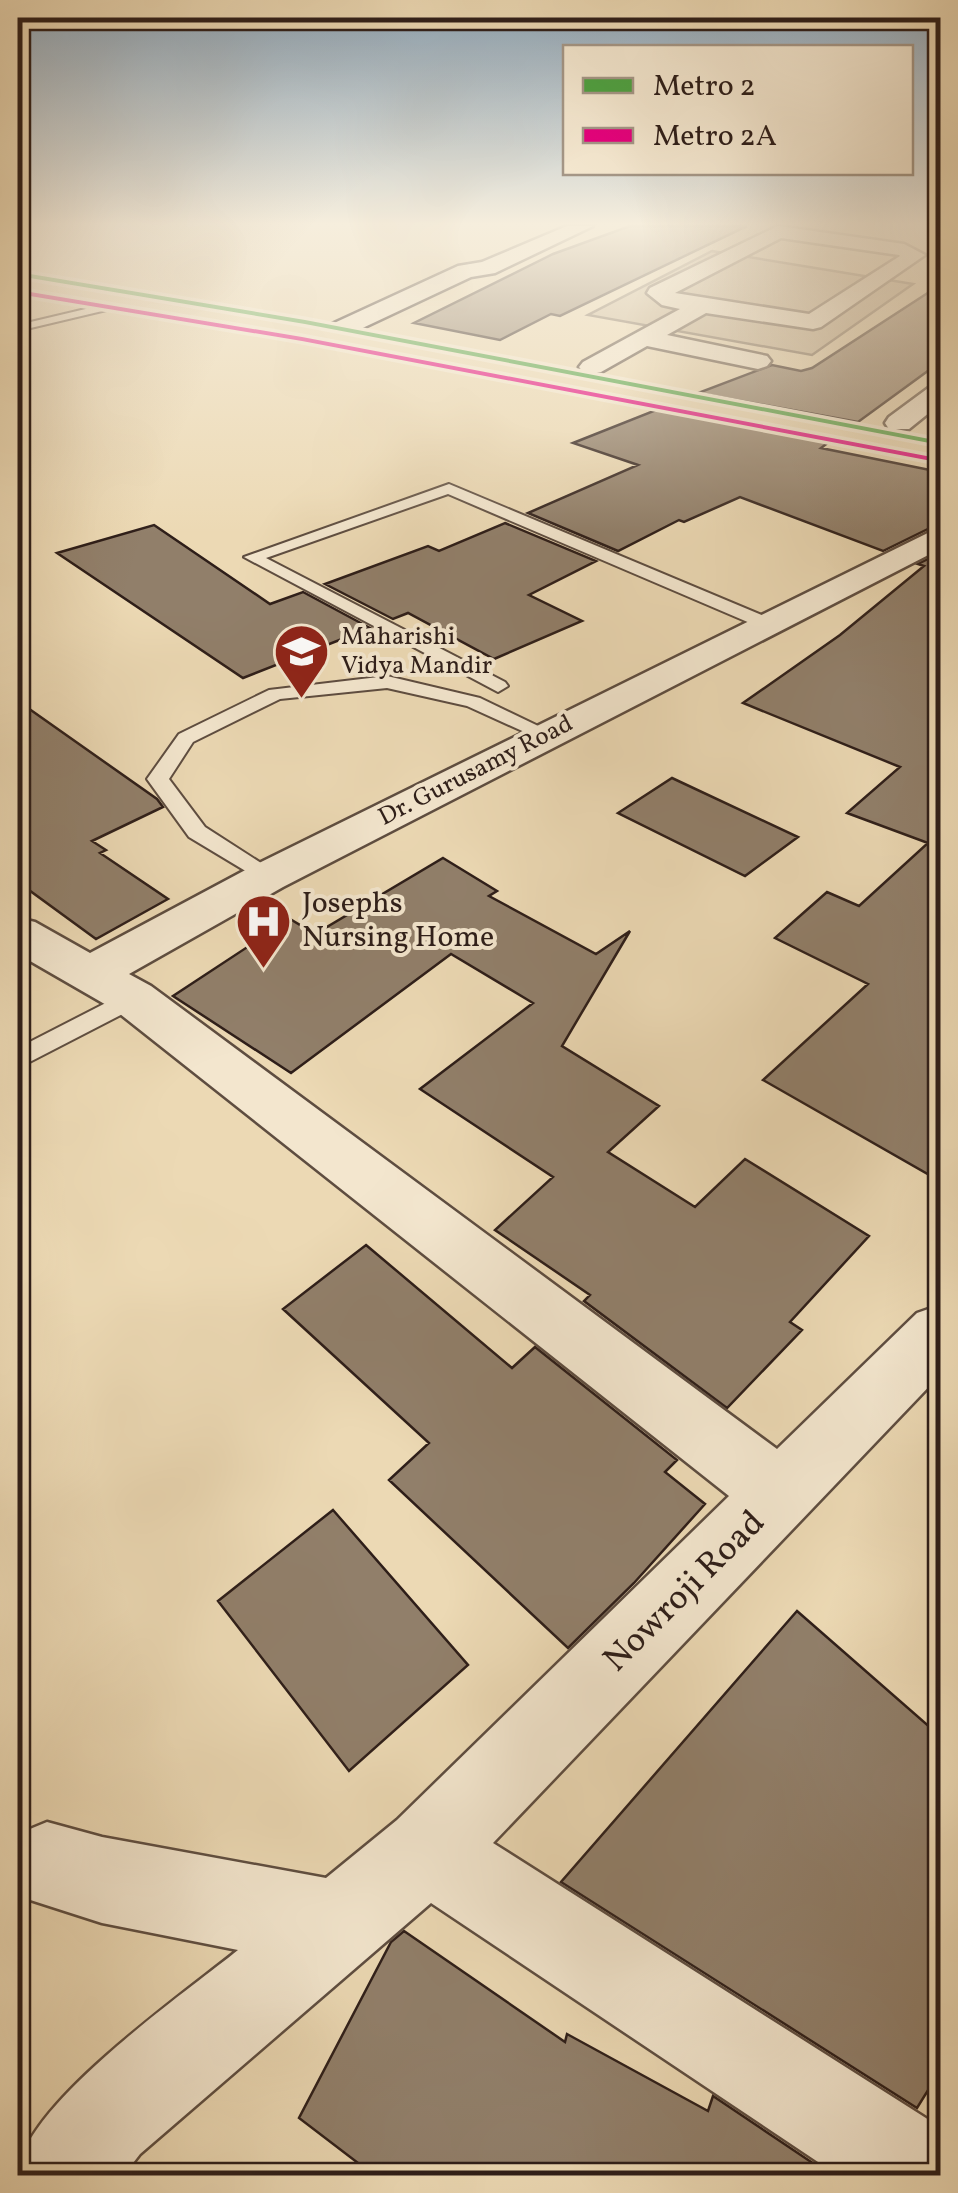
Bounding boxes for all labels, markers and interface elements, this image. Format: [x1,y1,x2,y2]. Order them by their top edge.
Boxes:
legend [563,45,913,175]
text: Metro 2 [653,66,756,108]
text: Metro 2A [653,116,777,158]
place label: Maharishi Vidya Mandir [341,620,492,684]
school or university icon: Maharishi Vidya Mandir [272,621,332,700]
street label: Dr. Gurusamy Road [373,707,579,835]
place label: Josephs Nursing Home [302,883,494,959]
hospital icon: Josephs Nursing Home [233,891,293,970]
street label: Nowroji Road [593,1500,777,1684]

